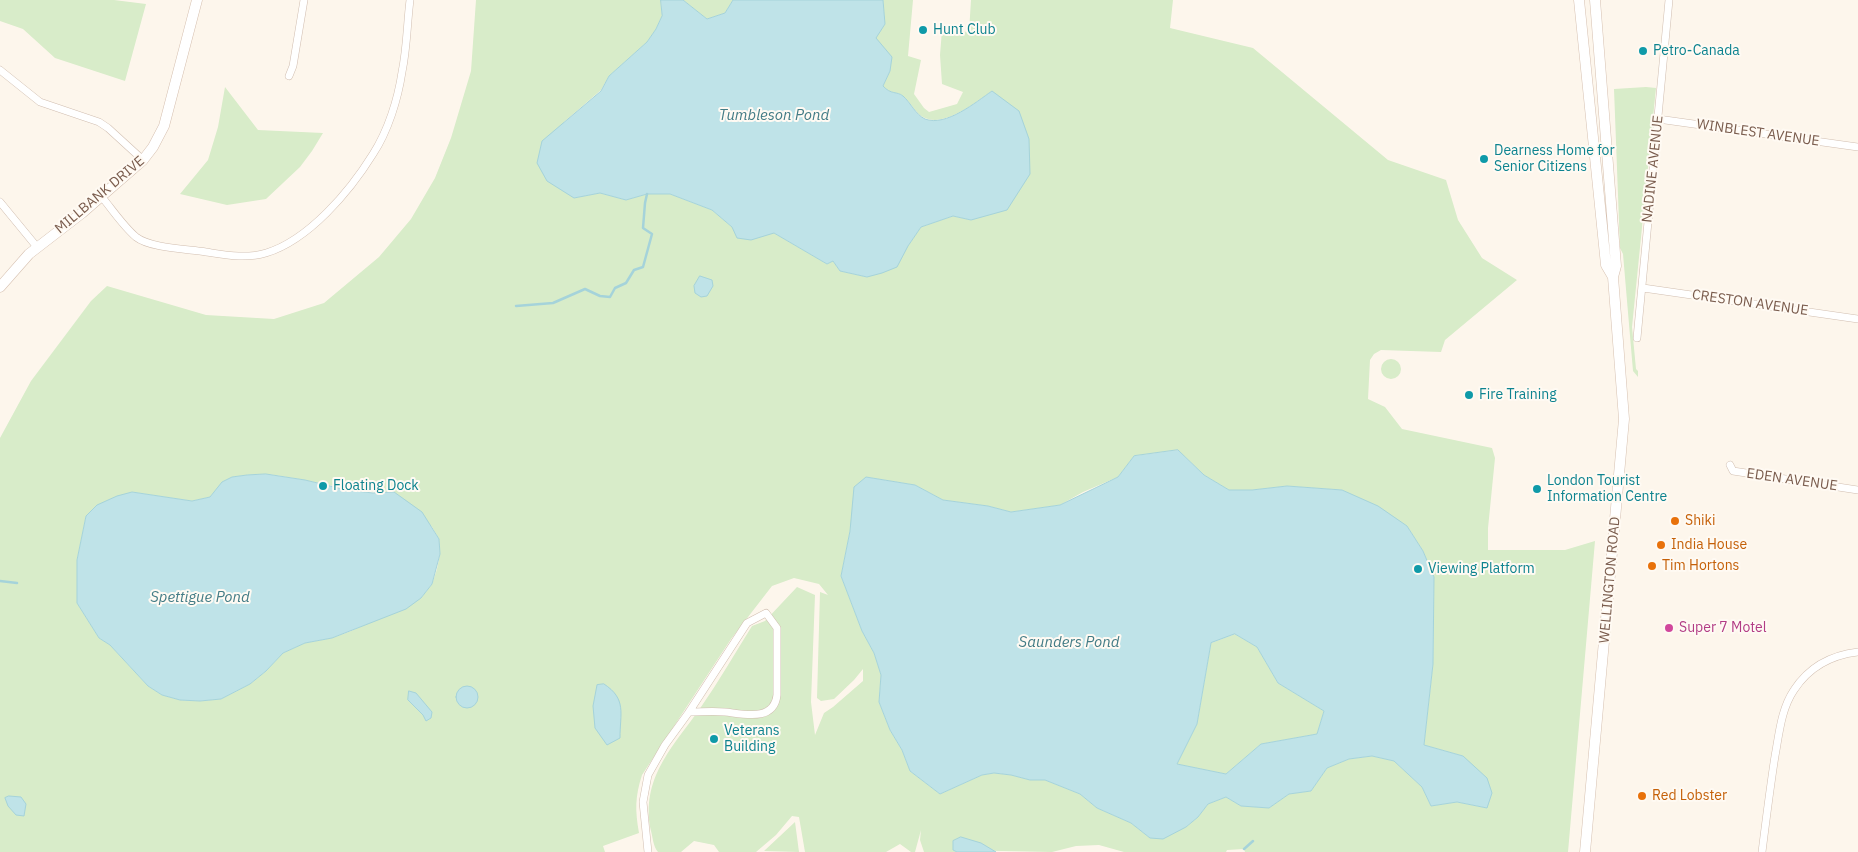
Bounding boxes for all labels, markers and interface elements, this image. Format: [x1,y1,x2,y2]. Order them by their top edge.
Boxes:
place label: Hunt Club [933,22,996,38]
marker: Hunt Club [917,24,929,36]
place label: Petro-Canada [1653,43,1740,59]
marker: Petro-Canada [1637,45,1649,57]
water label: Tumbleson Pond [719,107,829,125]
street label: NADINE AVENUE [1639,114,1667,224]
street label: WINBLEST AVENUE [1695,116,1821,150]
place label: Dearness Home for Senior Citizens [1494,143,1615,176]
street label: MILLBANK DRIVE [52,153,148,237]
marker: Dearness Home for Senior Citizens [1478,153,1490,165]
street label: CRESTON AVENUE [1691,287,1809,319]
place label: Fire Training [1479,387,1557,403]
marker: Fire Training [1463,389,1475,401]
street label: EDEN AVENUE [1745,465,1839,495]
place label: London Tourist Information Centre [1547,473,1667,506]
place label: Floating Dock [333,478,419,494]
marker: Floating Dock [317,480,329,492]
marker: London Tourist Information Centre [1531,483,1543,495]
place label: Shiki [1685,513,1715,529]
marker: Shiki [1669,515,1681,527]
street label: WELLINGTON ROAD [1596,516,1624,644]
place label: India House [1671,537,1747,553]
marker: India House [1655,539,1667,551]
place label: Tim Hortons [1662,558,1739,574]
marker: Tim Hortons [1646,560,1658,572]
place label: Viewing Platform [1428,561,1535,577]
marker: Viewing Platform [1412,563,1424,575]
water label: Spettigue Pond [150,589,250,607]
place label: Super 7 Motel [1679,620,1767,636]
marker: Super 7 Motel [1663,622,1675,634]
water label: Saunders Pond [1019,634,1119,652]
place label: Veterans Building [724,723,780,756]
marker: Veterans Building [708,733,720,745]
place label: Red Lobster [1652,788,1727,804]
marker: Red Lobster [1636,790,1648,802]

